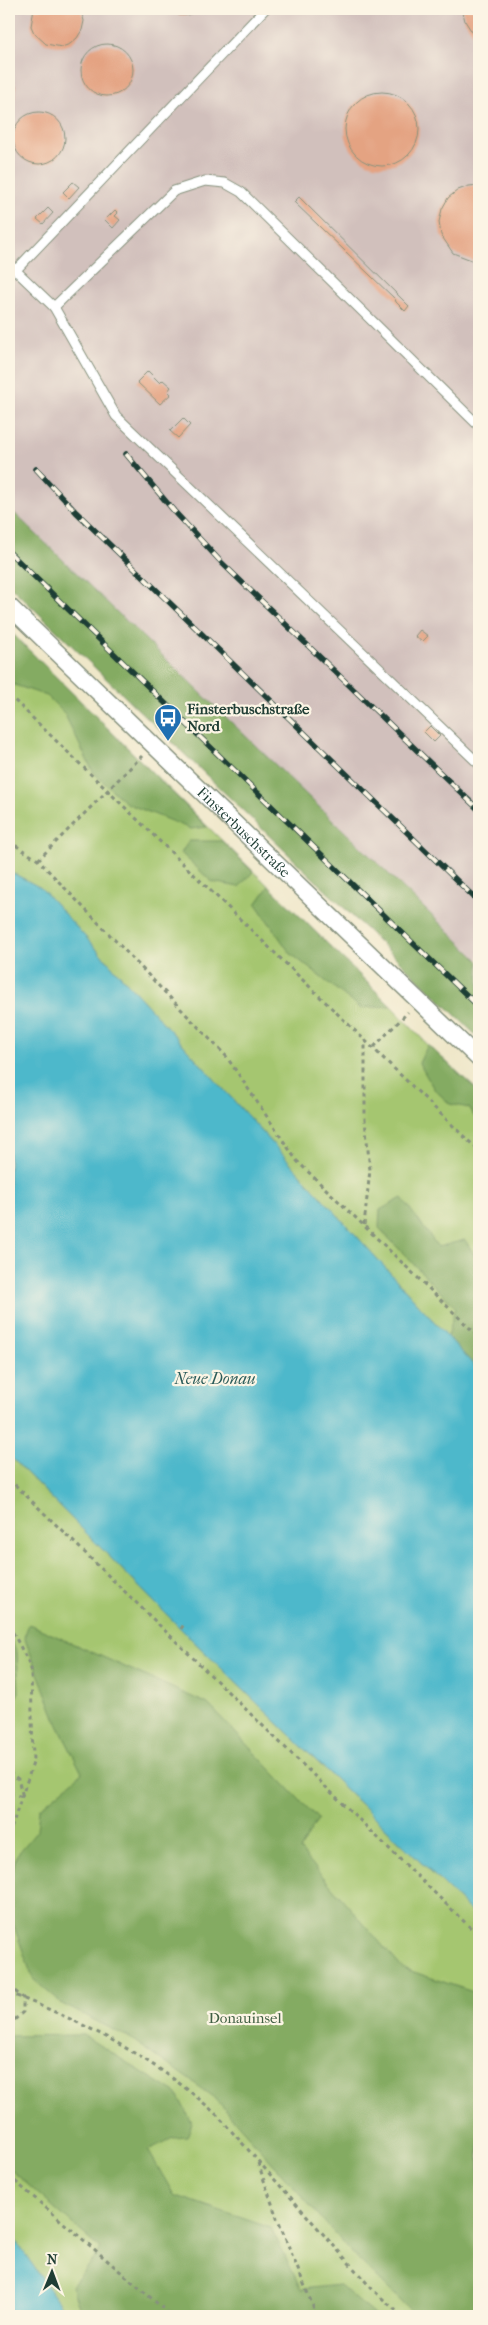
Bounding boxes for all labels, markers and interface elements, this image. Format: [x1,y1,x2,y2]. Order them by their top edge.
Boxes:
place label: Finsterbuschstraße Nord [186,700,310,735]
bus stop icon: Finsterbuschstraße Nord [153,703,183,742]
street label: Finsterbuschstraße [193,783,295,882]
water label: Neue Donau [173,1369,256,1388]
park label: Donauinsel [208,2009,282,2027]
north arrow [28,2248,78,2298]
text: N [47,2251,58,2268]

